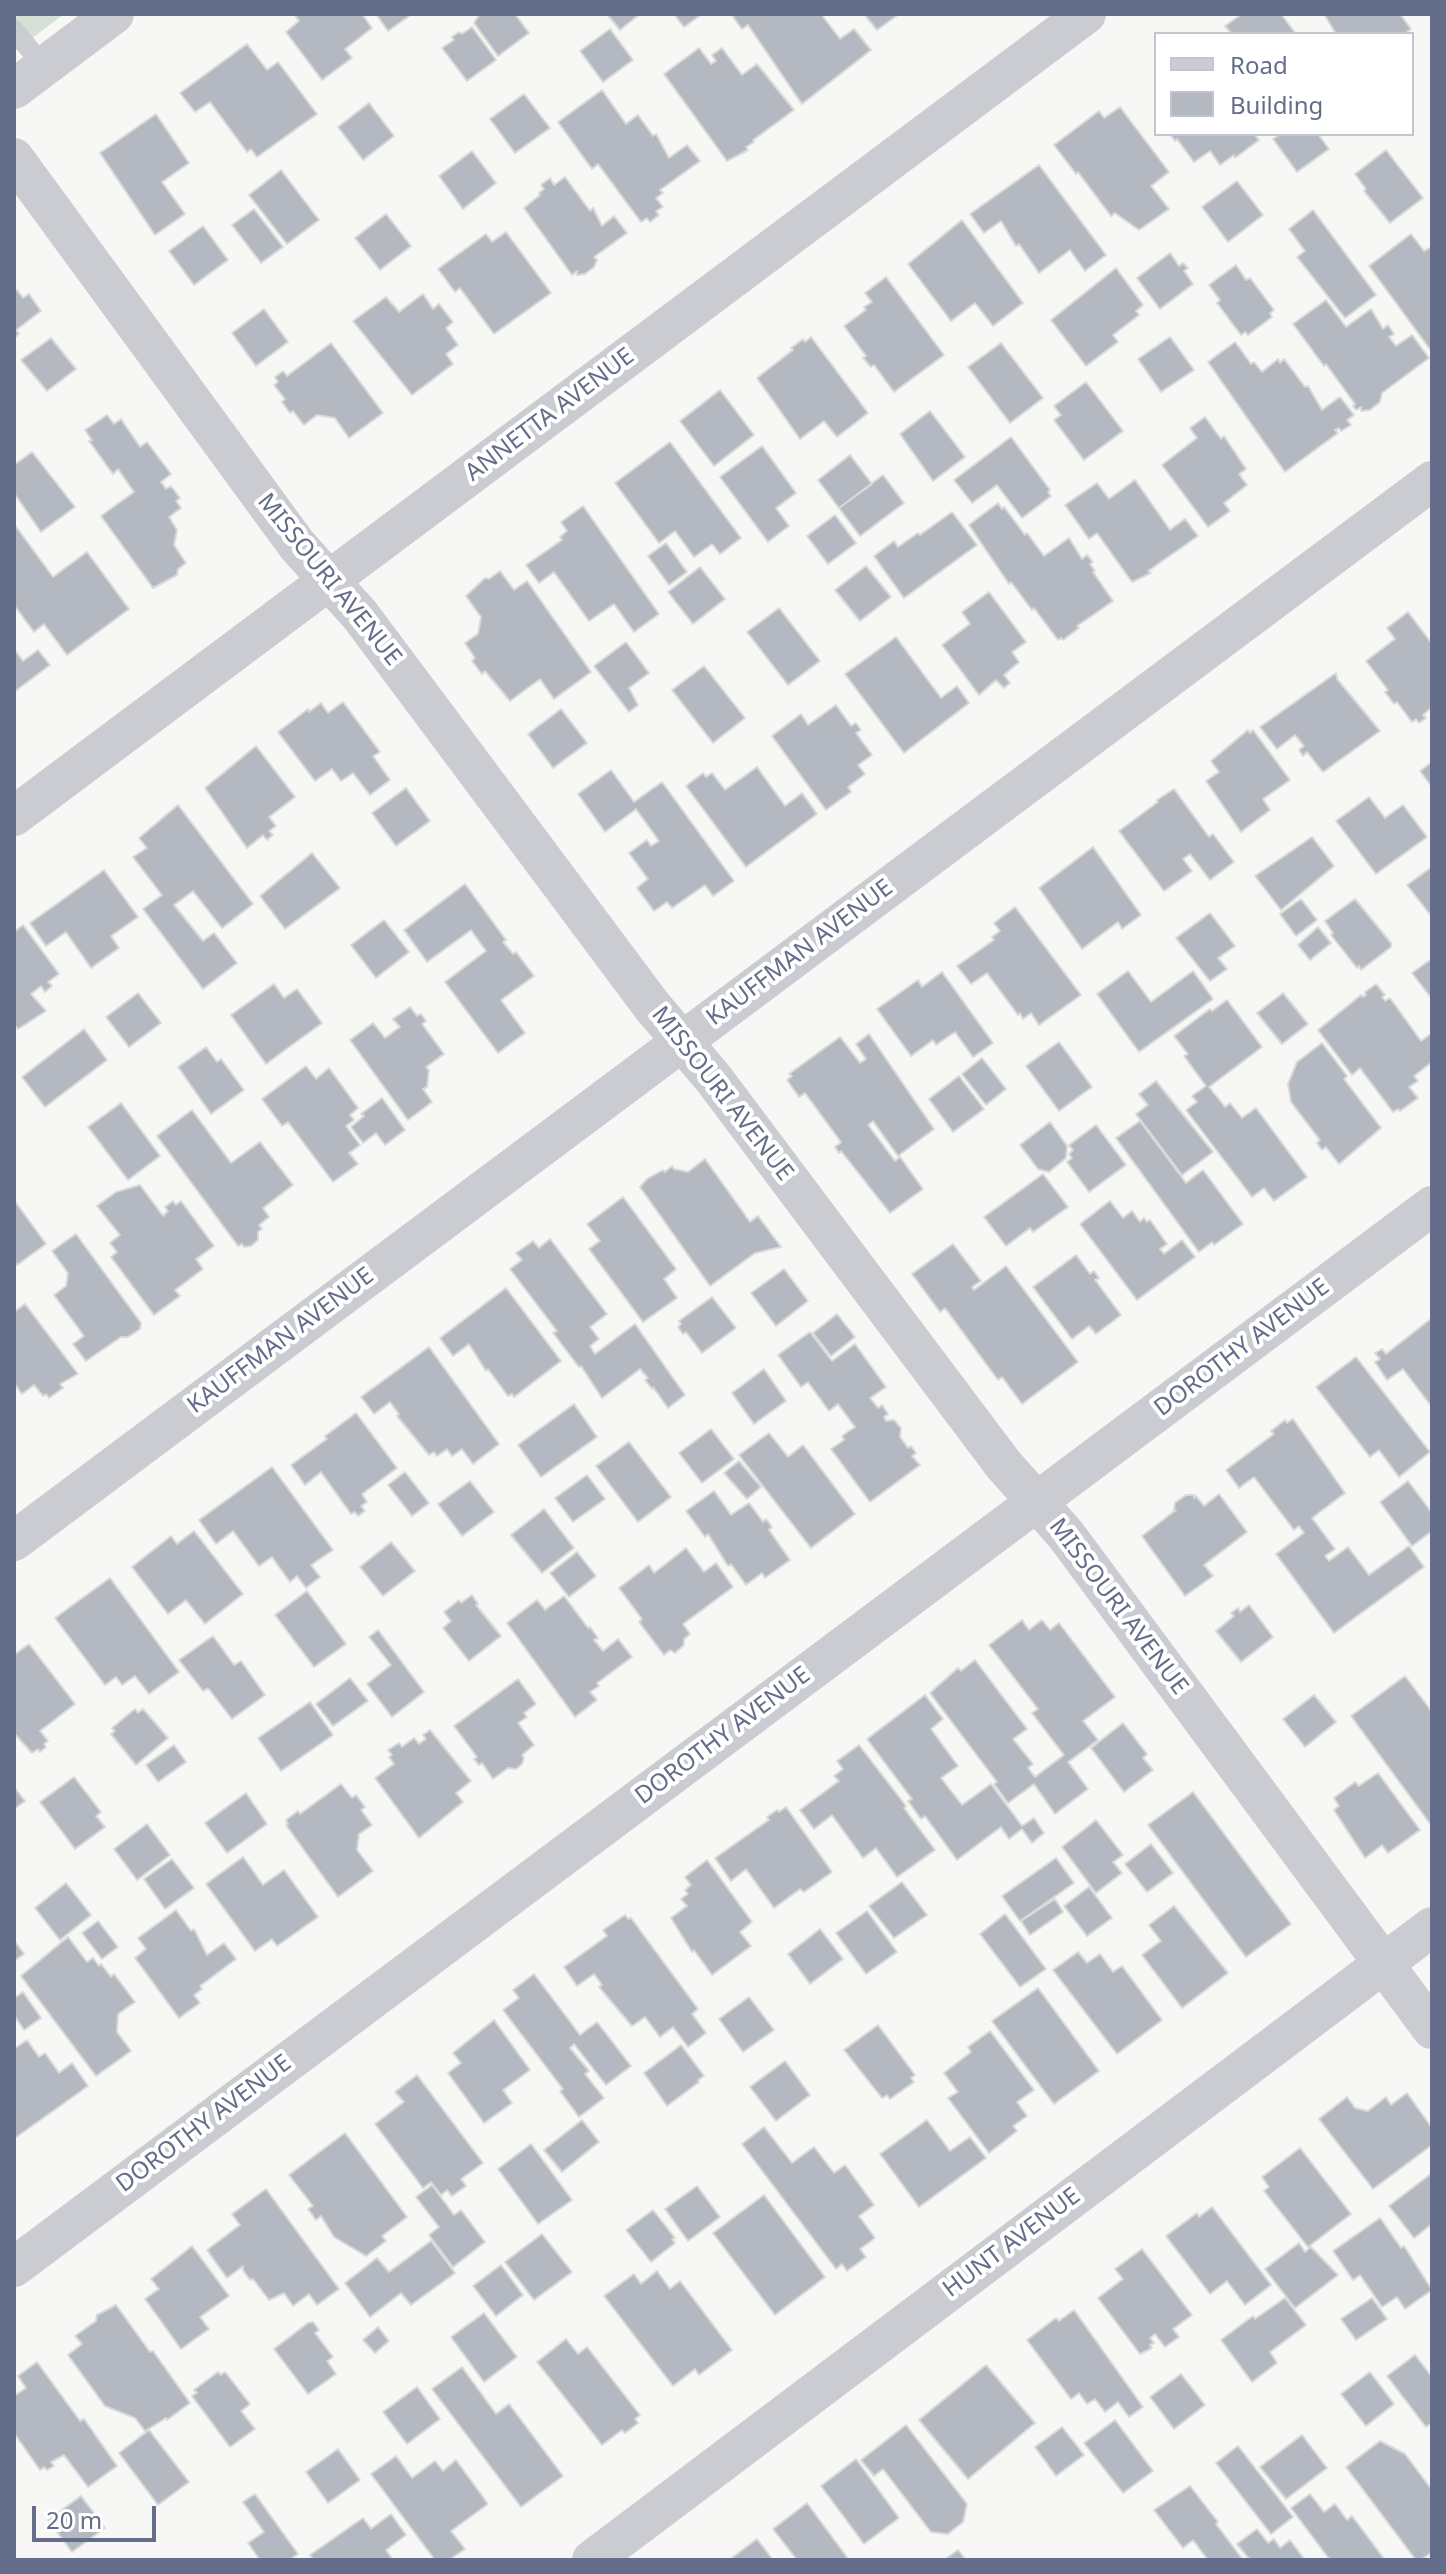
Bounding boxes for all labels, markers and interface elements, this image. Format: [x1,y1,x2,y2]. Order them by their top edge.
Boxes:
legend [1154,32,1414,136]
text: Road [1230,48,1288,81]
text: Building [1230,88,1323,121]
street label: ANNETTA AVENUE [460,342,640,488]
street label: MISSOURI AVENUE [251,488,407,672]
street label: KAUFFMAN AVENUE [701,874,899,1032]
street label: MISSOURI AVENUE [645,1001,799,1187]
street label: KAUFFMAN AVENUE [182,1262,380,1420]
street label: DOROTHY AVENUE [1149,1273,1335,1423]
street label: MISSOURI AVENUE [1042,1513,1194,1701]
street label: DOROTHY AVENUE [630,1661,816,1811]
street label: DOROTHY AVENUE [111,2049,297,2199]
street label: HUNT AVENUE [938,2182,1086,2304]
scale bar [36,2490,160,2540]
text: 20 m [46,2503,102,2536]

